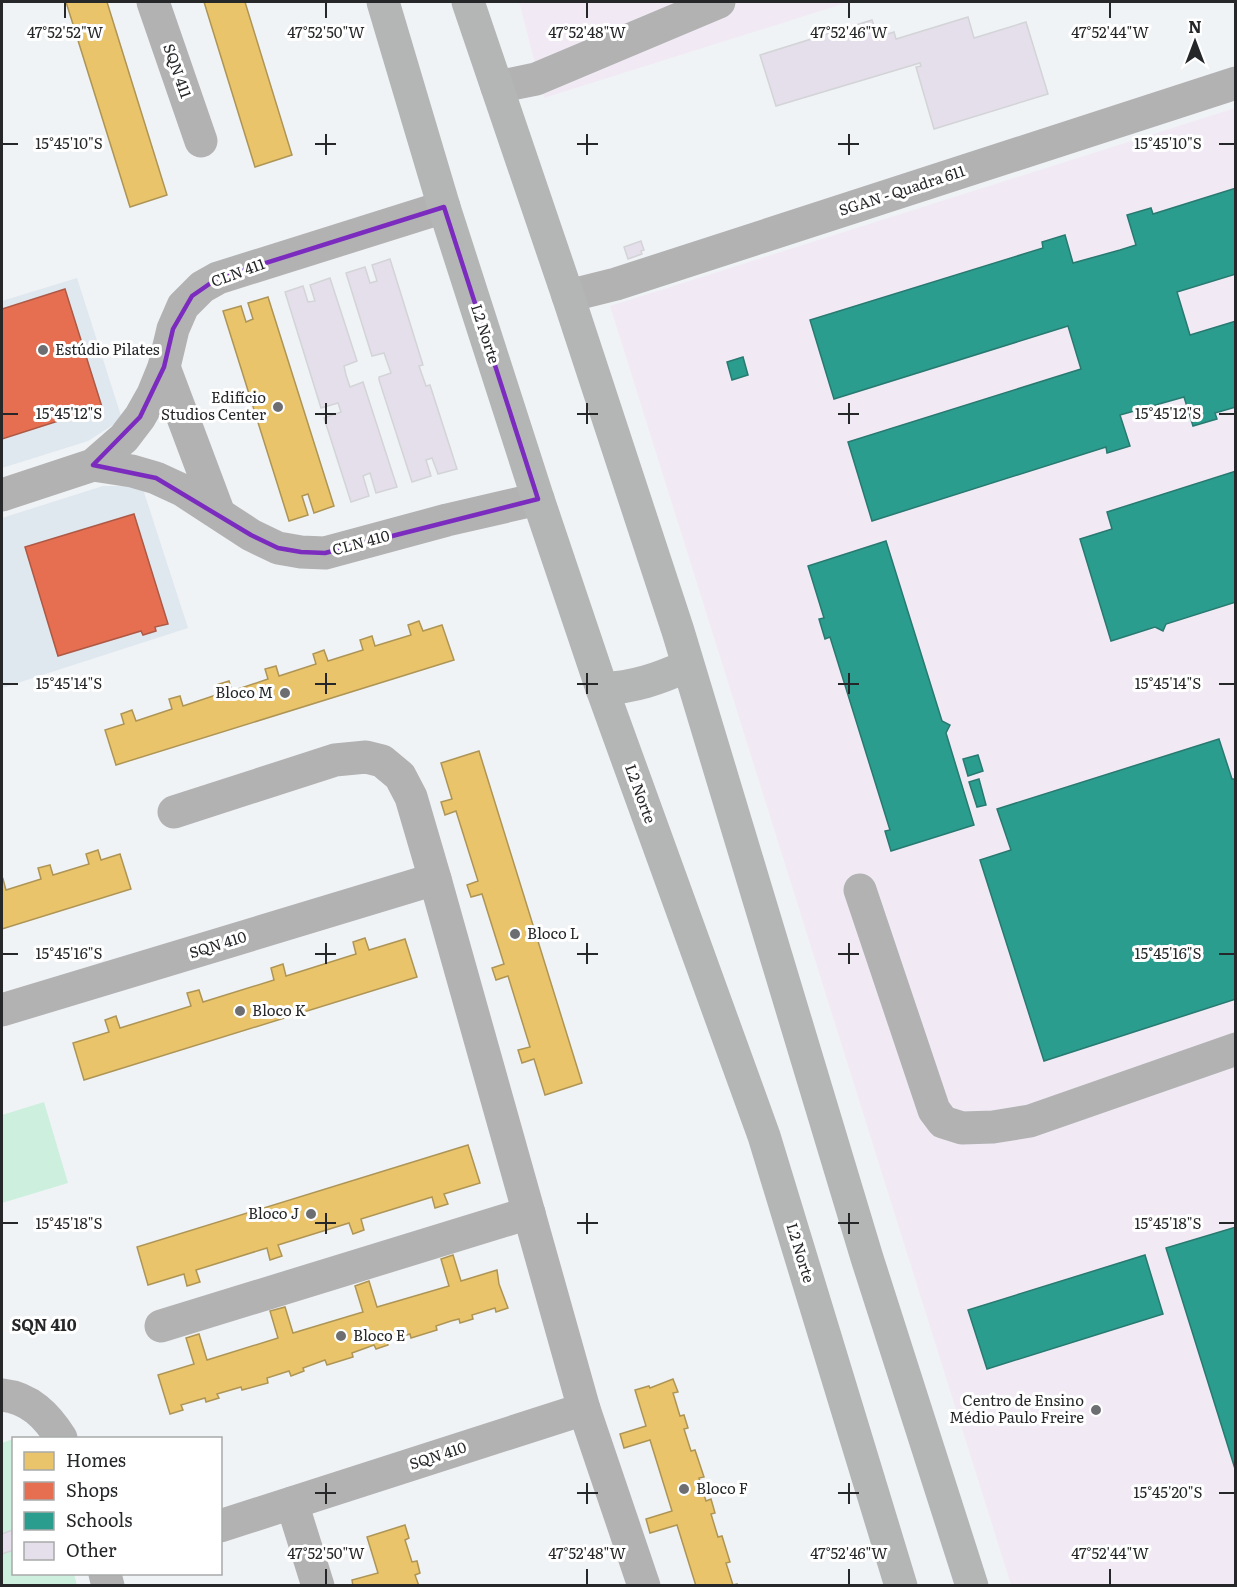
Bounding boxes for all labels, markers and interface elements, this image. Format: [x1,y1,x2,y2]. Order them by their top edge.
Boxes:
north arrow [1165,12,1225,72]
text: N [1188,14,1202,38]
text: 47°52'52"W [27,20,104,43]
text: 47°52'50"W [287,20,365,43]
text: 47°52'48"W [548,20,626,43]
text: 47°52'46"W [810,20,888,43]
text: 47°52'44"W [1071,20,1149,43]
street label: SQN 411 [158,40,198,101]
text: 15°45'10"S [35,131,103,154]
text: 15°45'10"S [1134,131,1202,154]
street label: SGAN - Quadra 611 [835,158,968,221]
street label: CLN 411 [207,251,268,292]
street label: L2 Norte [466,301,507,367]
place label: Estúdio Pilates [55,337,160,360]
marker: Estúdio Pilates [36,343,50,357]
place label: Edifício Studios Center [161,385,266,425]
marker: Edifício Studios Center [271,400,285,414]
text: 15°45'12"S [36,401,102,424]
text: 15°45'12"S [1135,401,1201,424]
street label: CLN 410 [329,523,392,560]
text: 15°45'14"S [36,671,102,694]
text: 15°45'14"S [1135,671,1201,694]
place label: Bloco M [215,680,273,703]
marker: Bloco M [278,686,292,700]
street label: L2 Norte [620,761,663,826]
place label: Bloco L [527,921,579,944]
street label: SQN 410 [186,924,249,963]
marker: Bloco L [508,927,522,941]
text: 15°45'16"S [36,941,103,964]
text: 15°45'16"S [1135,941,1202,964]
place label: Bloco K [252,998,307,1021]
marker: Bloco K [233,1004,247,1018]
place label: Bloco J [248,1201,299,1224]
marker: Bloco J [304,1207,318,1221]
text: 15°45'18"S [35,1211,103,1234]
text: 15°45'18"S [1134,1211,1202,1234]
street label: L2 Norte [781,1220,821,1286]
district label: SQN 410 [11,1312,77,1336]
place label: Bloco E [353,1323,405,1346]
marker: Bloco E [334,1329,348,1343]
place label: Centro de Ensino Médio Paulo Freire [949,1388,1084,1428]
marker: Centro de Ensino Médio Paulo Freire [1089,1403,1103,1417]
street label: SQN 410 [406,1434,469,1475]
legend [12,1437,222,1575]
text: Homes [66,1446,126,1473]
text: Shops [66,1476,118,1503]
place label: Bloco F [696,1476,748,1499]
text: 15°45'20"S [1133,1480,1203,1503]
marker: Bloco F [677,1482,691,1496]
text: Schools [66,1506,132,1533]
text: Other [66,1536,117,1563]
text: 47°52'50"W [287,1541,365,1564]
text: 47°52'48"W [548,1541,626,1564]
text: 47°52'46"W [810,1541,888,1564]
text: 47°52'44"W [1071,1541,1149,1564]

